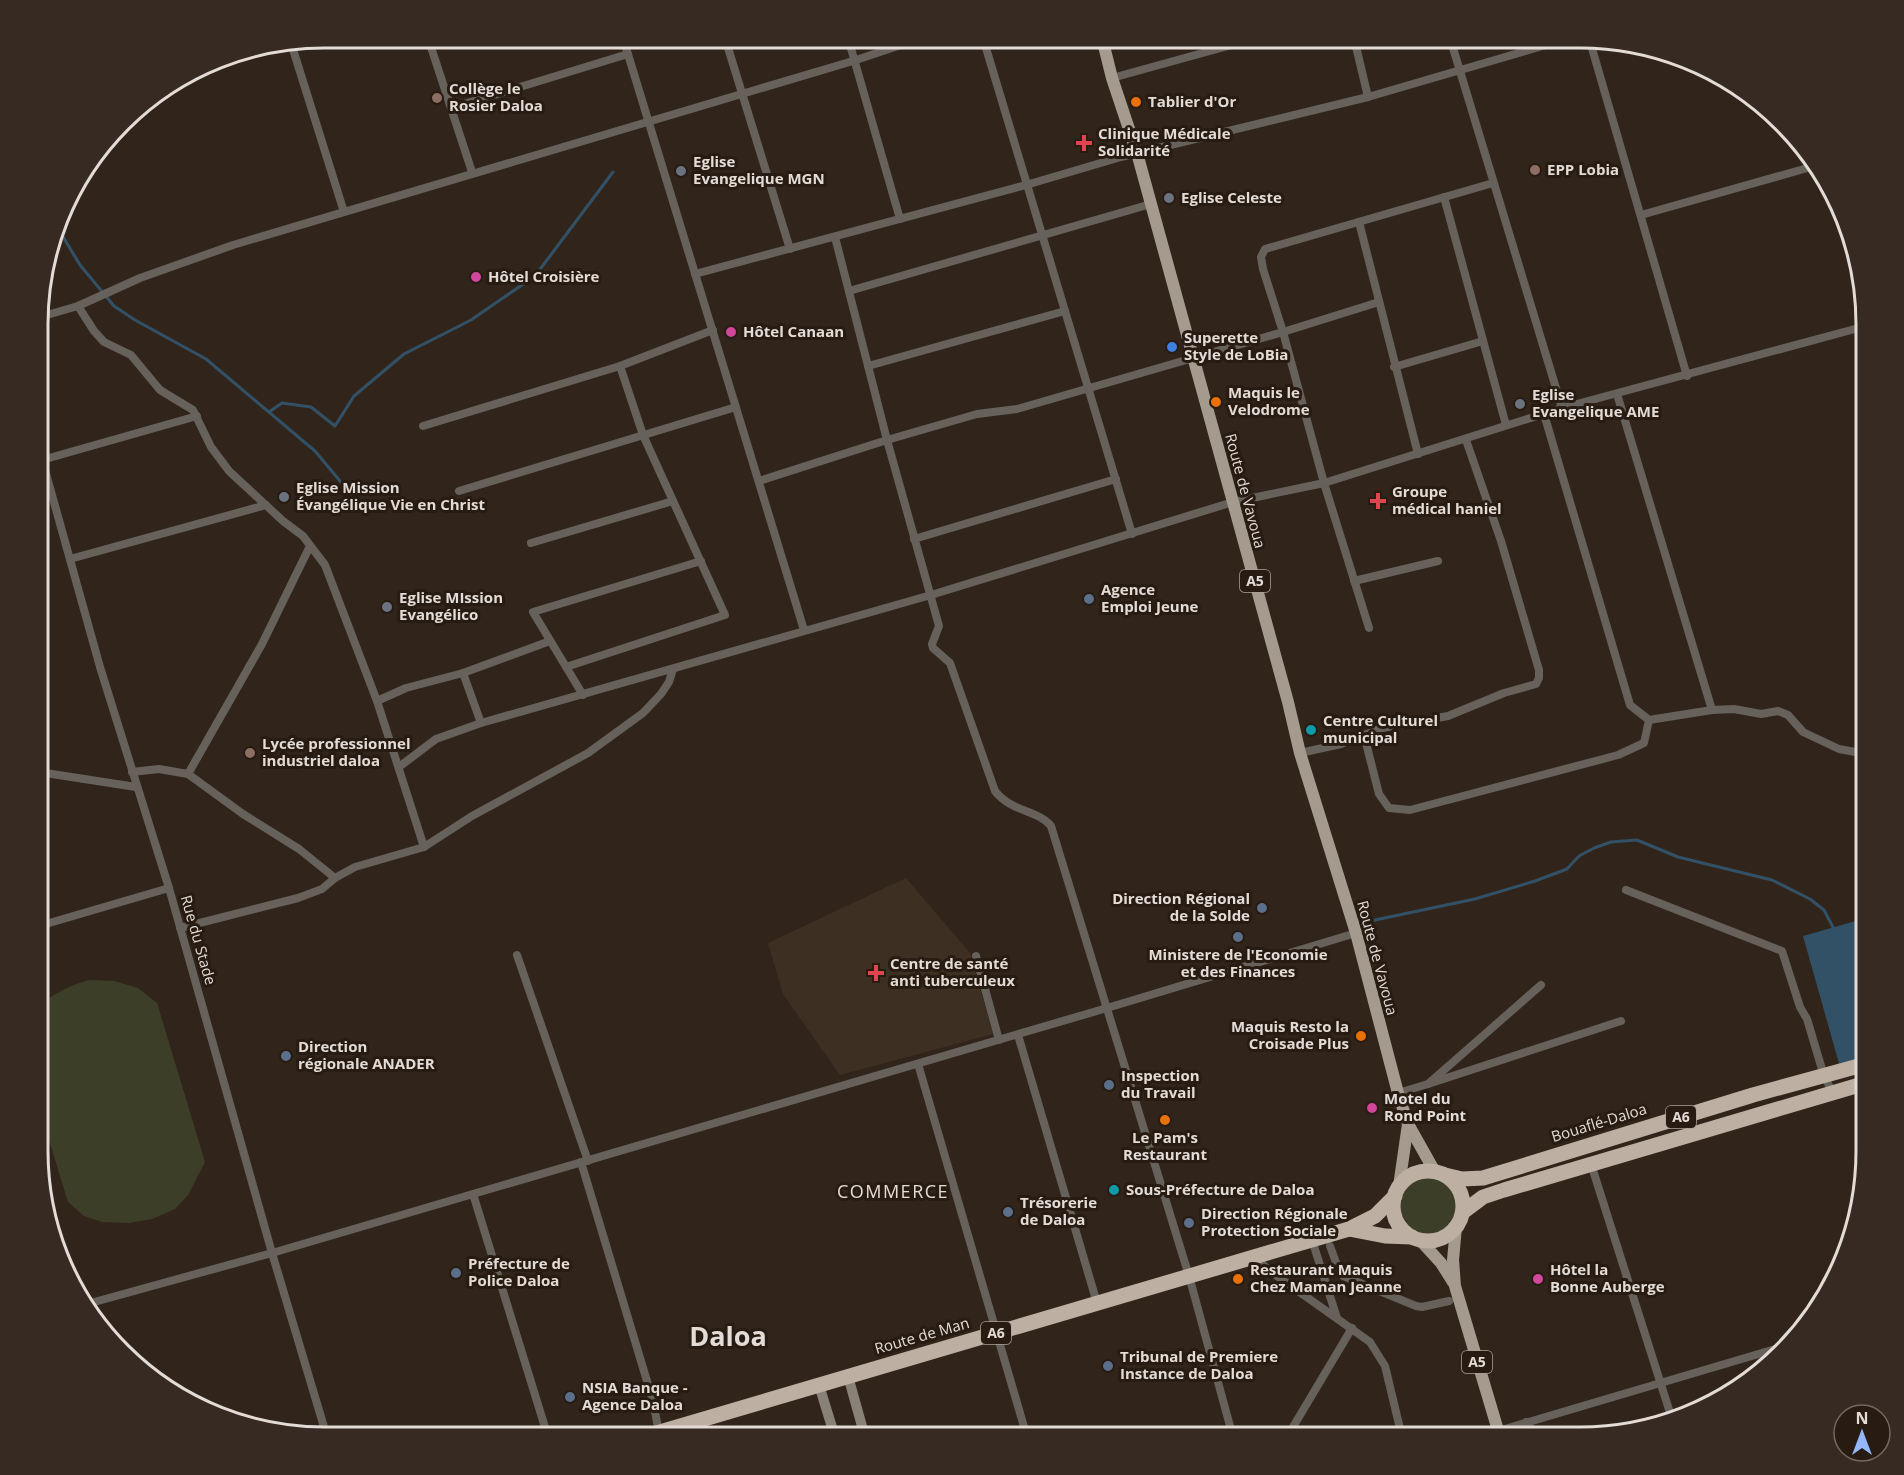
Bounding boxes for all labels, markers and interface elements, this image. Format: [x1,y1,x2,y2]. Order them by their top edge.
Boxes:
place label: Collège le Rosier Daloa [449,78,543,115]
marker: Collège le Rosier Daloa [430,91,444,105]
place label: Tablier d'Or [1148,91,1236,111]
marker: Tablier d'Or [1129,95,1143,109]
place label: Clinique Médicale Solidarité [1098,123,1231,160]
marker: Clinique Médicale Solidarité [1075,134,1093,152]
place label: Eglise Evangelique MGN [693,151,825,188]
place label: EPP Lobia [1547,159,1619,179]
marker: EPP Lobia [1528,163,1542,177]
marker: Eglise Evangelique MGN [674,164,688,178]
place label: Eglise Celeste [1181,187,1282,207]
marker: Eglise Celeste [1162,191,1176,205]
place label: Hôtel Croisière [488,266,600,286]
marker: Hôtel Croisière [469,270,483,284]
place label: Hôtel Canaan [743,321,844,341]
marker: Hôtel Canaan [724,325,738,339]
place label: Superette Style de LoBia [1184,327,1288,364]
marker: Superette Style de LoBia [1165,340,1179,354]
place label: Maquis le Velodrome [1228,382,1310,419]
place label: Eglise Evangelique AME [1532,384,1659,421]
marker: Maquis le Velodrome [1209,395,1223,409]
marker: Eglise Evangelique AME [1513,397,1527,411]
street label: Route de Vavoua [1221,431,1271,550]
place label: Eglise Mission Évangélique Vie en Christ [296,477,485,514]
place label: Groupe médical haniel [1392,481,1502,518]
marker: Eglise Mission Évangélique Vie en Christ [277,490,291,504]
marker: Groupe médical haniel [1369,492,1387,510]
road number: A5 [1240,570,1270,592]
place label: Agence Emploi Jeune [1101,579,1199,616]
place label: Eglise MIssion Evangélico [399,587,503,624]
marker: Agence Emploi Jeune [1082,592,1096,606]
marker: Eglise MIssion Evangélico [380,600,394,614]
place label: Centre Culturel municipal [1323,710,1438,747]
marker: Centre Culturel municipal [1304,723,1318,737]
place label: Lycée professionnel industriel daloa [262,733,411,770]
marker: Lycée professionnel industriel daloa [243,746,257,760]
place label: Direction Régional de la Solde [1112,888,1250,925]
street label: Rue du Stade [177,892,221,987]
street label: Route de Vavoua [1353,898,1403,1017]
marker: Direction Régional de la Solde [1255,901,1269,915]
marker: Ministere de l'Economie et des Finances [1231,930,1245,944]
place label: Ministere de l'Economie et des Finances [1148,944,1328,981]
place label: Centre de santé anti tuberculeux [890,953,1015,990]
marker: Centre de santé anti tuberculeux [867,964,885,982]
place label: Maquis Resto la Croisade Plus [1231,1016,1349,1053]
marker: Maquis Resto la Croisade Plus [1354,1029,1368,1043]
place label: Direction régionale ANADER [298,1036,435,1073]
marker: Direction régionale ANADER [279,1049,293,1063]
place label: Inspection du Travail [1121,1065,1200,1102]
marker: Inspection du Travail [1102,1078,1116,1092]
place label: Motel du Rond Point [1384,1088,1467,1125]
street label: Bouaflé-Daloa [1549,1098,1649,1146]
marker: Motel du Rond Point [1365,1101,1379,1115]
road number: A6 [1666,1106,1696,1128]
marker: Le Pam's Restaurant [1158,1113,1172,1127]
place label: Le Pam's Restaurant [1123,1127,1207,1164]
district label: COMMERCE [837,1179,949,1203]
place label: Sous-Préfecture de Daloa [1126,1179,1314,1199]
marker: Sous-Préfecture de Daloa [1107,1183,1121,1197]
place label: Trésorerie de Daloa [1020,1192,1097,1229]
place label: Direction Régionale Protection Sociale [1201,1203,1348,1240]
marker: Trésorerie de Daloa [1001,1205,1015,1219]
marker: Direction Régionale Protection Sociale [1182,1216,1196,1230]
place label: Préfecture de Police Daloa [468,1253,570,1290]
place label: Restaurant Maquis Chez Maman Jeanne [1250,1259,1402,1296]
place label: Hôtel la Bonne Auberge [1550,1259,1665,1296]
marker: Préfecture de Police Daloa [449,1266,463,1280]
marker: Restaurant Maquis Chez Maman Jeanne [1231,1272,1245,1286]
marker: Hôtel la Bonne Auberge [1531,1272,1545,1286]
street label: Route de Man [872,1312,971,1358]
district label: Daloa [689,1317,767,1354]
road number: A6 [981,1322,1011,1344]
place label: Tribunal de Premiere Instance de Daloa [1120,1346,1278,1383]
road number: A5 [1462,1351,1492,1373]
marker: Tribunal de Premiere Instance de Daloa [1101,1359,1115,1373]
place label: NSIA Banque - Agence Daloa [582,1377,688,1414]
marker: NSIA Banque - Agence Daloa [563,1390,577,1404]
north arrow [1832,1403,1892,1463]
text: N [1855,1407,1869,1429]

